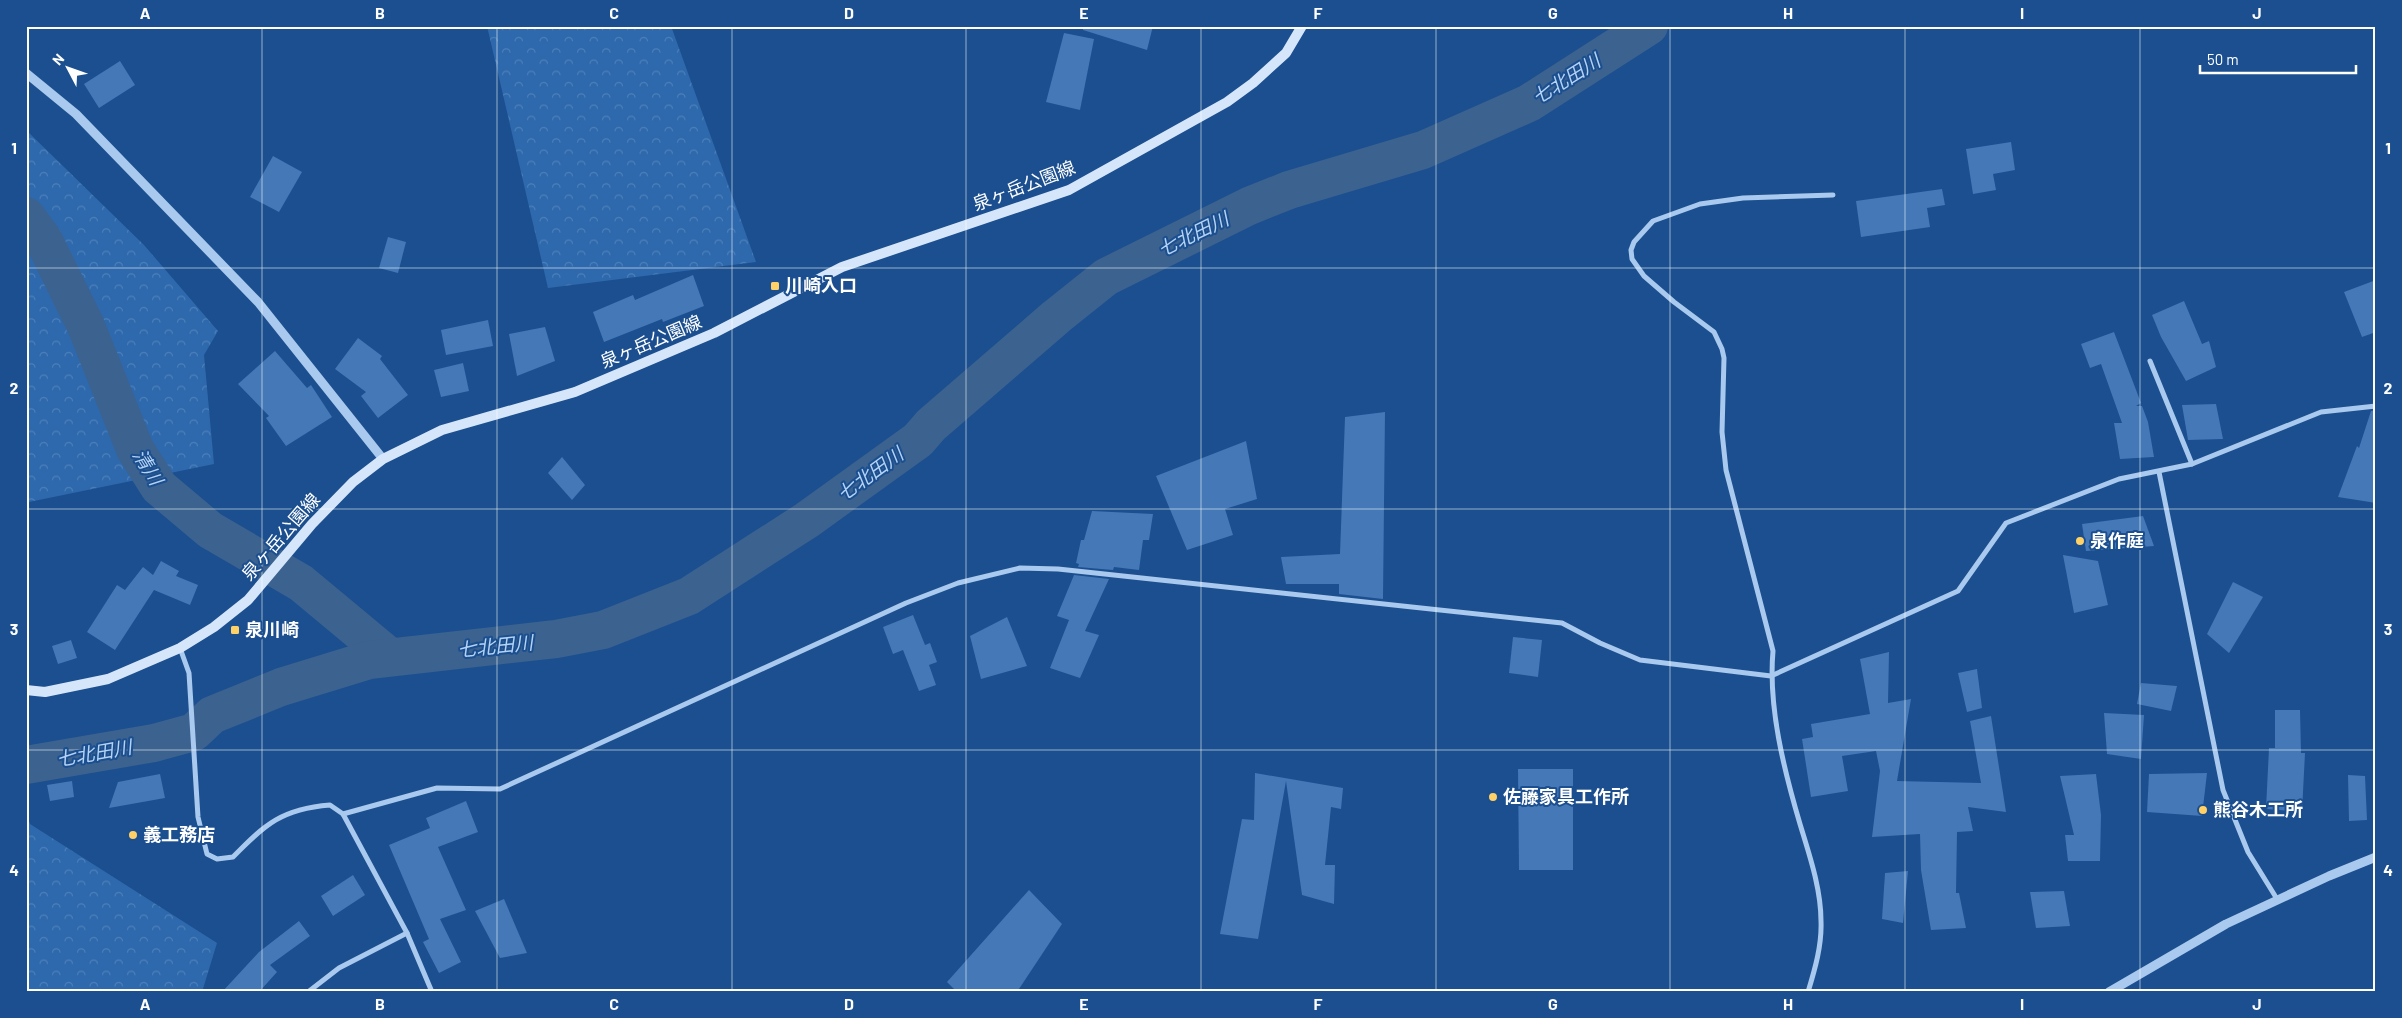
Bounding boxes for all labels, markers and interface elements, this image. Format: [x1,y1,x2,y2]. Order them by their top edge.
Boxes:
text: A [140,3,151,22]
text: B [375,3,385,22]
text: C [609,3,619,22]
text: D [844,3,854,22]
text: E [1079,3,1089,22]
text: F [1314,3,1323,22]
text: G [1548,3,1558,22]
text: H [1783,3,1793,22]
text: I [2020,3,2024,22]
text: J [2252,3,2262,22]
north arrow [42,42,92,92]
scale bar [2200,42,2356,74]
water label: 七北田川 [1527,48,1606,108]
text: N [48,50,67,68]
text: 50 m [2207,50,2239,68]
text: 1 [11,138,17,157]
text: 1 [2385,138,2391,157]
street label: 泉ヶ岳公園線 [969,155,1078,215]
water label: 七北田川 [1154,206,1234,261]
place label: 川崎入口 [785,274,857,296]
marker: 川崎入口 [769,280,781,292]
street label: 泉ヶ岳公園線 [597,310,705,372]
text: 2 [10,378,19,397]
text: 2 [2384,378,2393,397]
water label: 七北田川 [832,441,909,505]
water label: 清川 [129,445,169,491]
street label: 泉ヶ岳公園線 [237,488,324,584]
place label: 泉作庭 [2090,529,2144,551]
marker: 泉作庭 [2074,535,2086,547]
place label: 泉川崎 [245,618,299,640]
text: 3 [10,619,18,638]
text: 3 [2384,619,2392,638]
marker: 泉川崎 [229,624,241,636]
water label: 七北田川 [456,630,536,661]
water label: 七北田川 [54,734,135,770]
place label: 佐藤家具工作所 [1503,785,1629,807]
marker: 佐藤家具工作所 [1487,791,1499,803]
place label: 熊谷木工所 [2213,798,2303,820]
marker: 熊谷木工所 [2197,804,2209,816]
place label: 義工務店 [143,823,215,845]
marker: 義工務店 [127,829,139,841]
text: 4 [9,860,19,879]
text: 4 [2383,860,2393,879]
text: A [140,994,151,1013]
text: B [375,994,385,1013]
text: C [609,994,619,1013]
text: D [844,994,854,1013]
text: E [1079,994,1089,1013]
text: F [1314,994,1323,1013]
text: G [1548,994,1558,1013]
text: H [1783,994,1793,1013]
text: I [2020,994,2024,1013]
text: J [2252,994,2262,1013]

